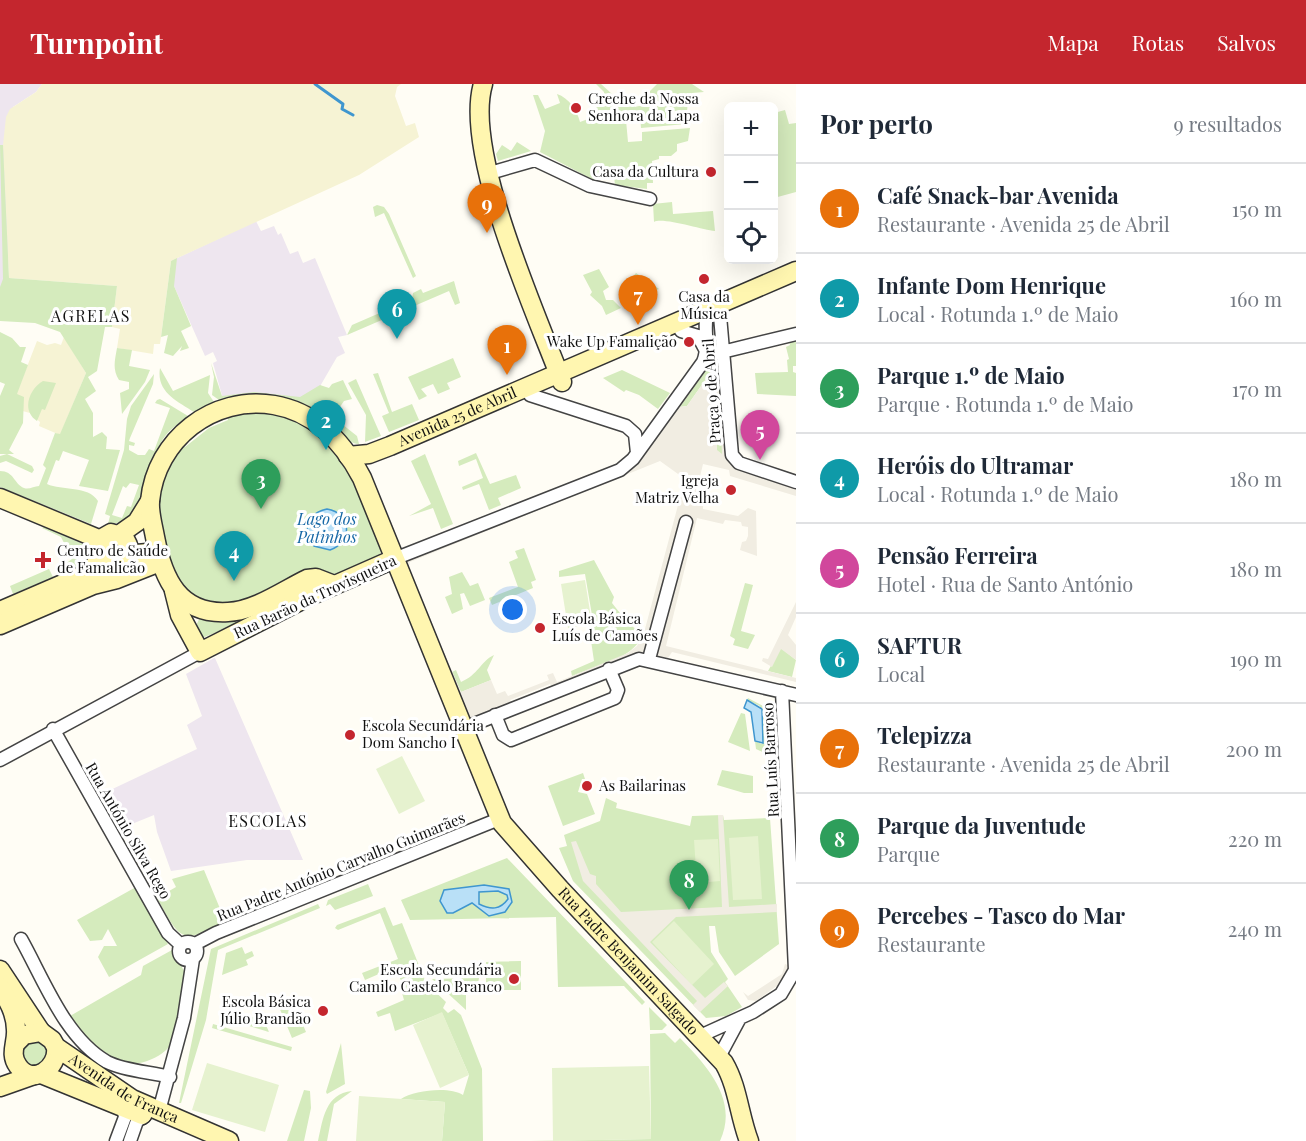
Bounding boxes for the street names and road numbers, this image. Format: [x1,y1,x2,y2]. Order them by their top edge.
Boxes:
street label: Praça 9 de Abril [697,338,725,444]
street label: Avenida 25 de Abril [394,382,519,451]
street label: Rua Barão da Trovisqueira [230,549,400,643]
street label: Rua Luís Barroso [757,702,783,818]
street label: Rua António Silva Rego [82,759,176,902]
street label: Rua Padre António Carvalho Guimarães [214,807,468,925]
street label: Rua Padre Benjamim Salgado [554,882,704,1039]
street label: Avenida de França [65,1047,182,1127]

